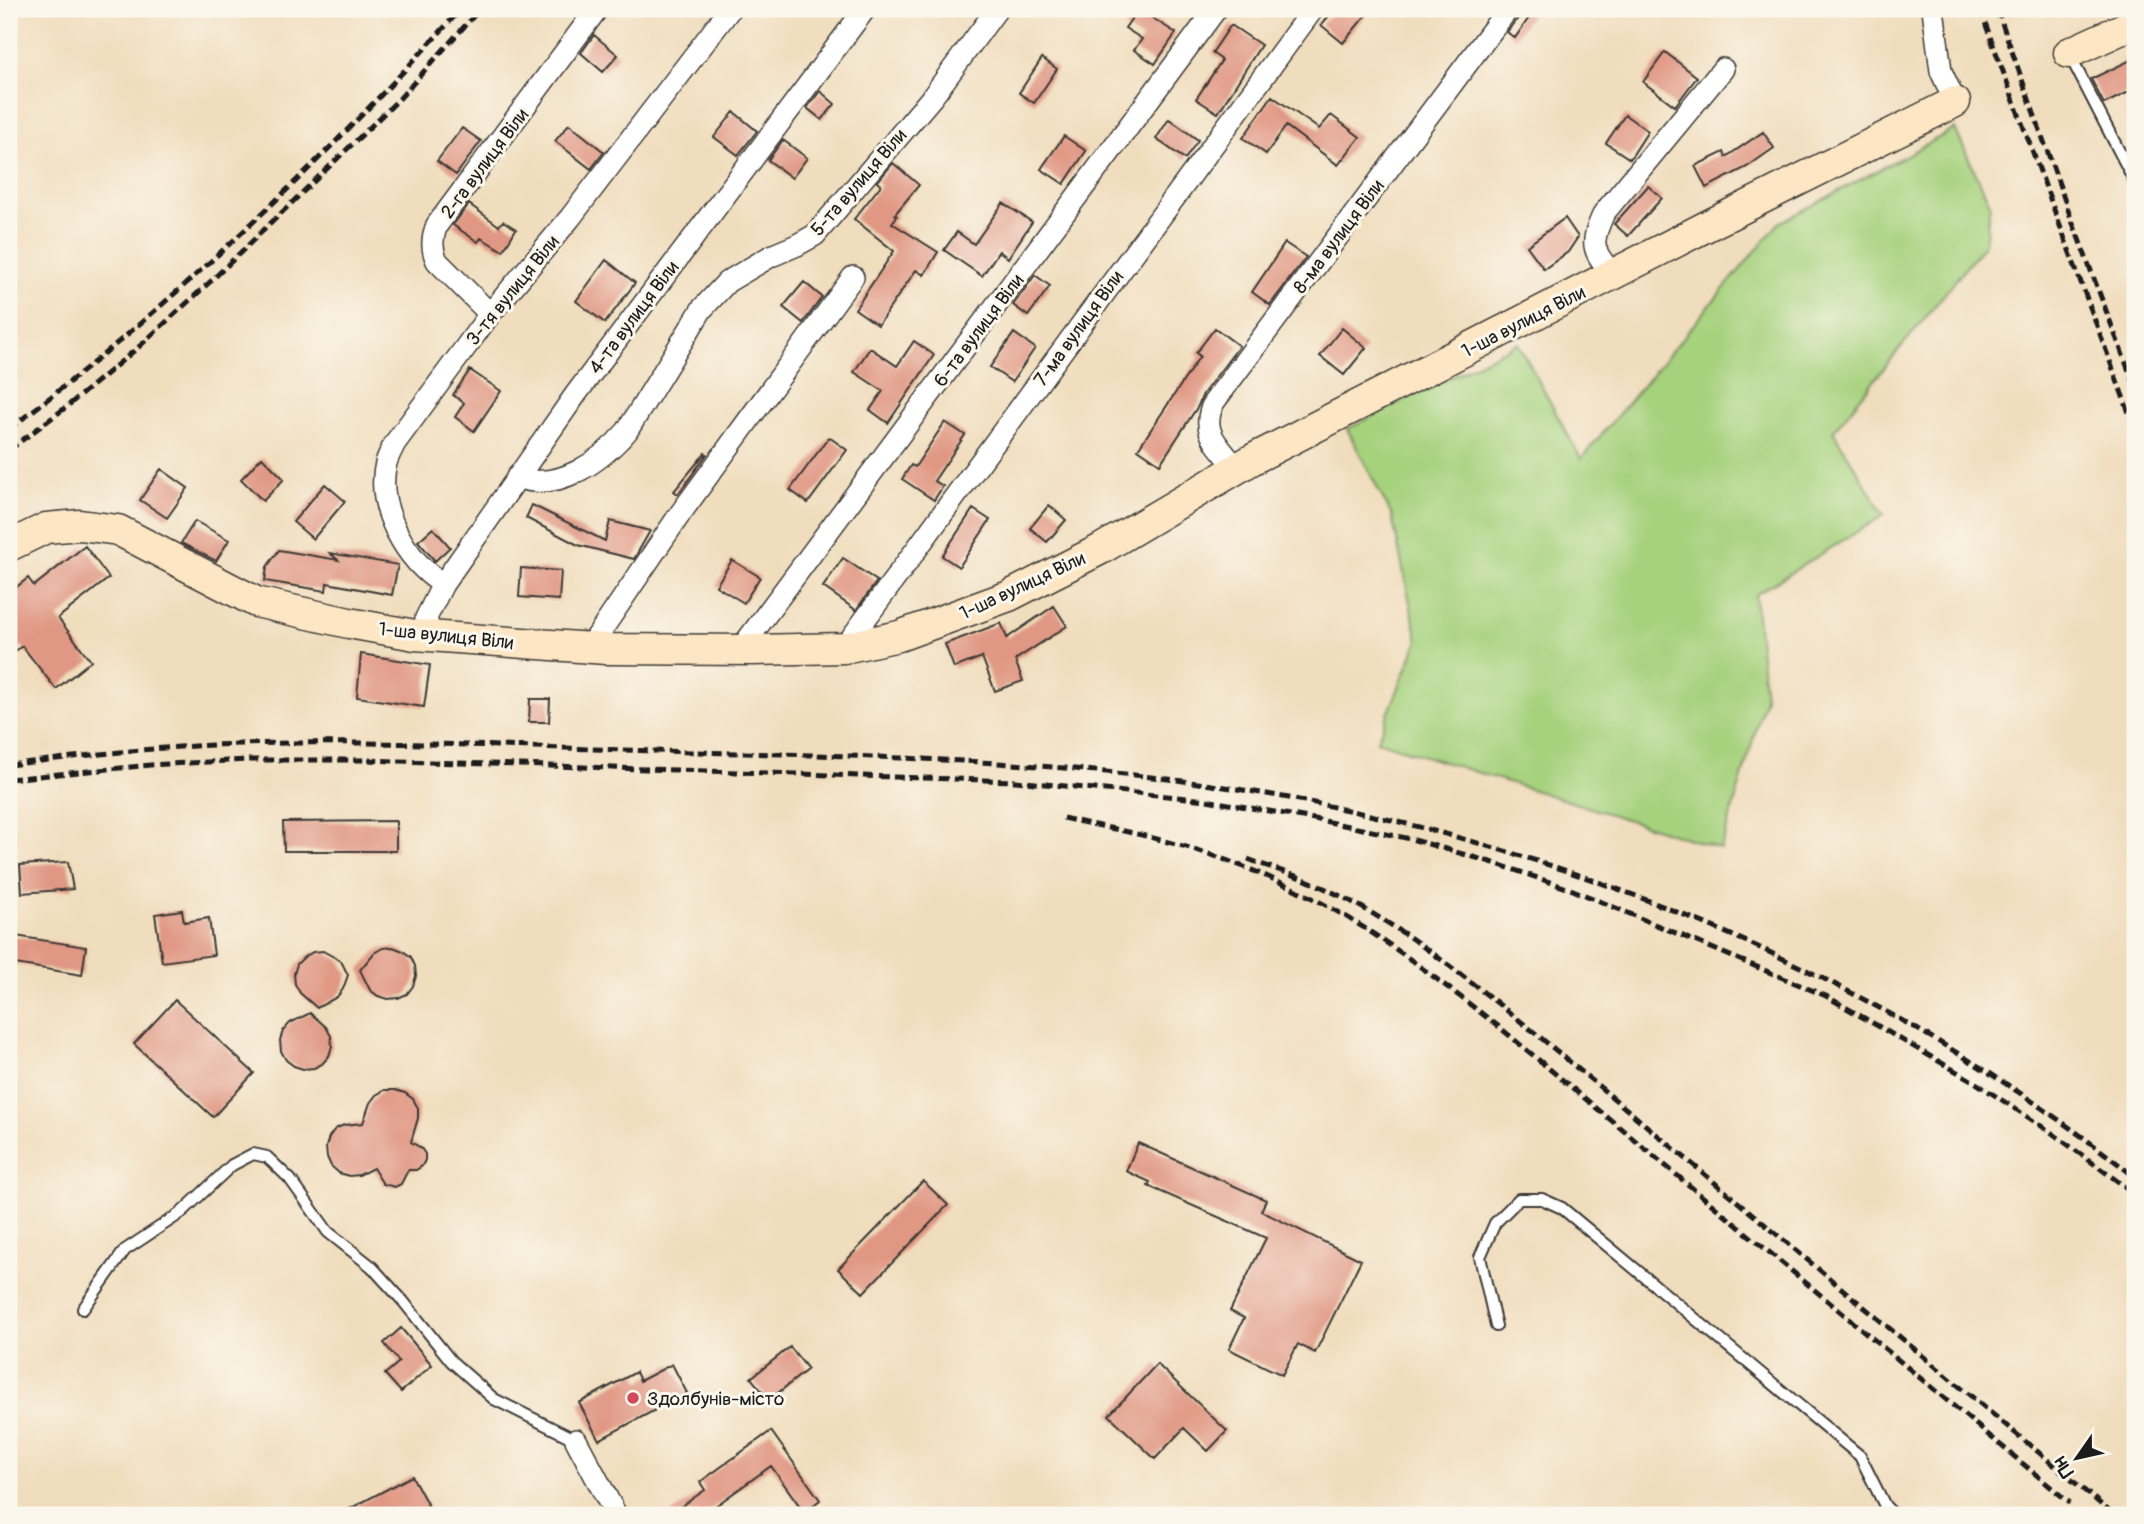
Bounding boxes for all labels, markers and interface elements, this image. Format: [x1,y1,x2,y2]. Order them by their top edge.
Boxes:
street label: 2-га вулиця Віли [436,103,534,223]
street label: 5-та вулиця Віли [806,124,912,241]
street label: 8-ма вулиця Віли [1288,174,1390,298]
street label: 3-тя вулиця Віли [461,230,565,351]
street label: 4-та вулиця Віли [584,256,684,379]
street label: 7-ма вулиця Віли [1029,266,1129,391]
street label: 6-та вулиця Віли [929,269,1029,392]
street label: 1-ша вулиця Віли [1458,280,1590,363]
street label: 1-ша вулиця Віли [956,546,1089,625]
street label: 1-ша вулиця Віли [377,617,515,655]
place label: Здолбунів-місто [647,1387,784,1411]
marker: Здолбунів-місто [625,1390,641,1406]
north arrow [2042,1422,2112,1492]
text: Пн [2048,1452,2080,1482]

